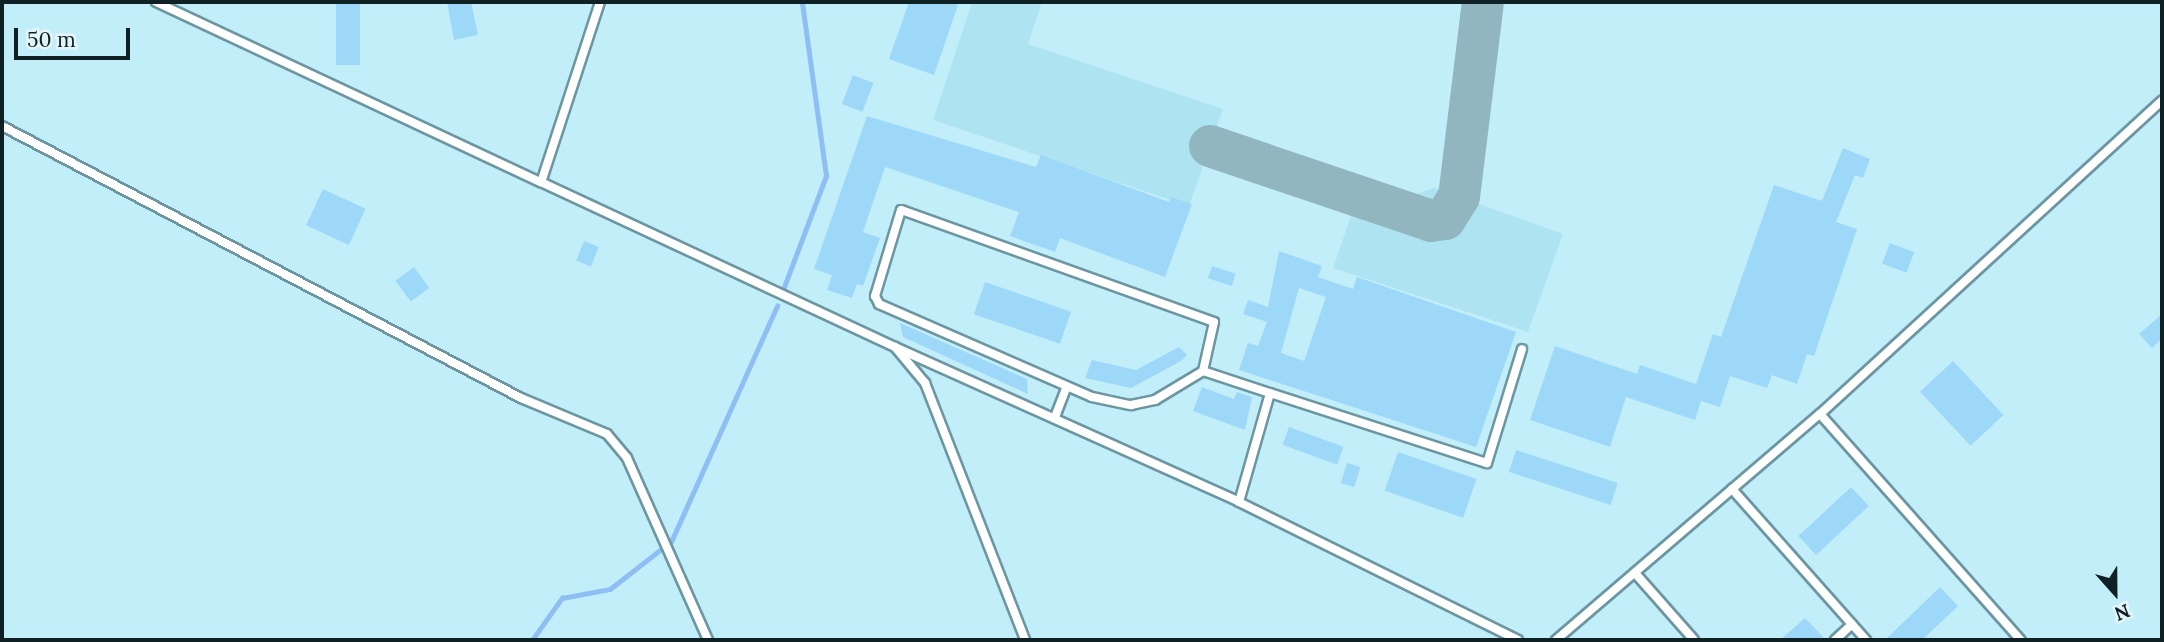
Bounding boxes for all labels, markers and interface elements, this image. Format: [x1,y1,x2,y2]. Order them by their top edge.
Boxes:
scale bar [18,14,133,58]
text: 50 m [27,26,76,53]
north arrow [2080,558,2150,628]
text: N [2111,599,2134,626]

